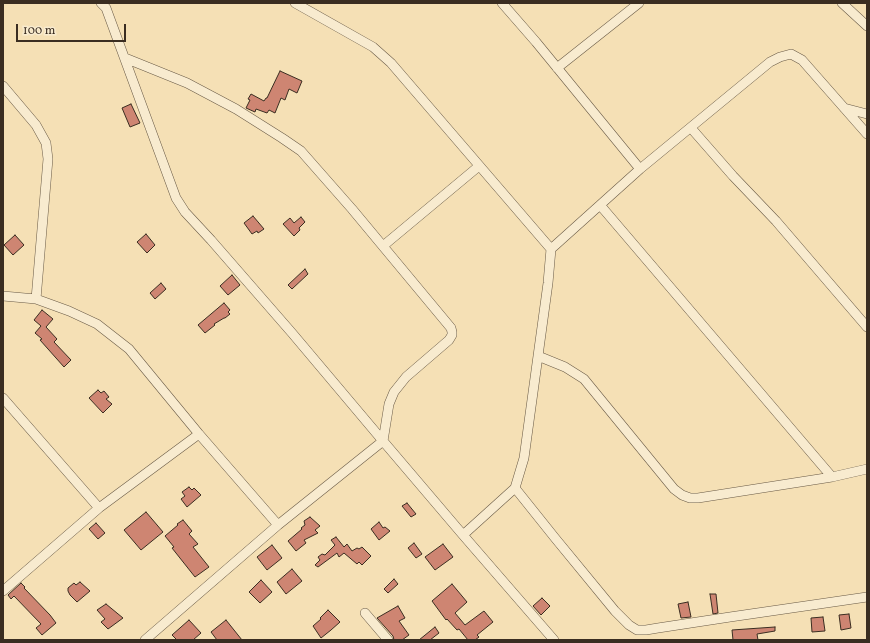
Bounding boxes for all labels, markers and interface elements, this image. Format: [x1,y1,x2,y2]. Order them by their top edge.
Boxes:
scale bar [18,16,128,42]
text: 100 m [23,23,55,39]

